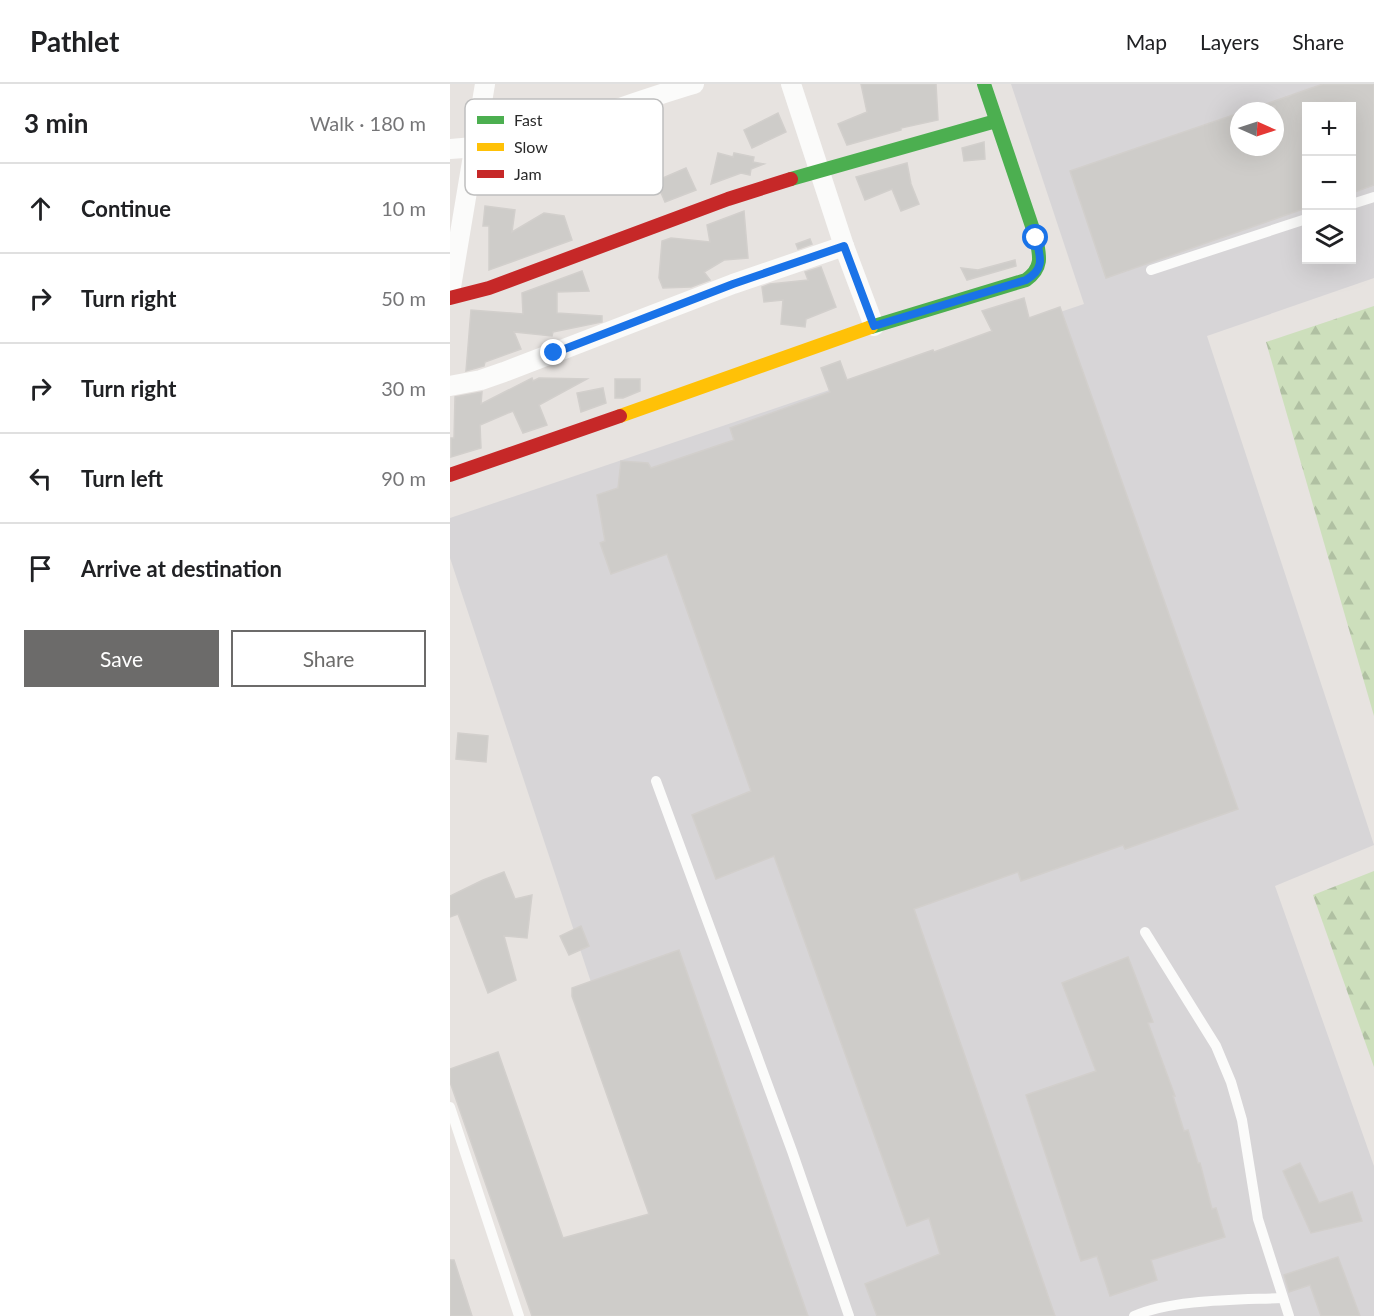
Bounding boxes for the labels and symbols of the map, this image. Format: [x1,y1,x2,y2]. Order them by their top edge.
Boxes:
legend [465,99,663,195]
north arrow [1230,102,1284,156]
text: Fast [514,110,543,129]
text: Slow [514,137,548,156]
text: Jam [514,164,542,183]
route start [1022,224,1048,250]
route end [540,339,566,365]

